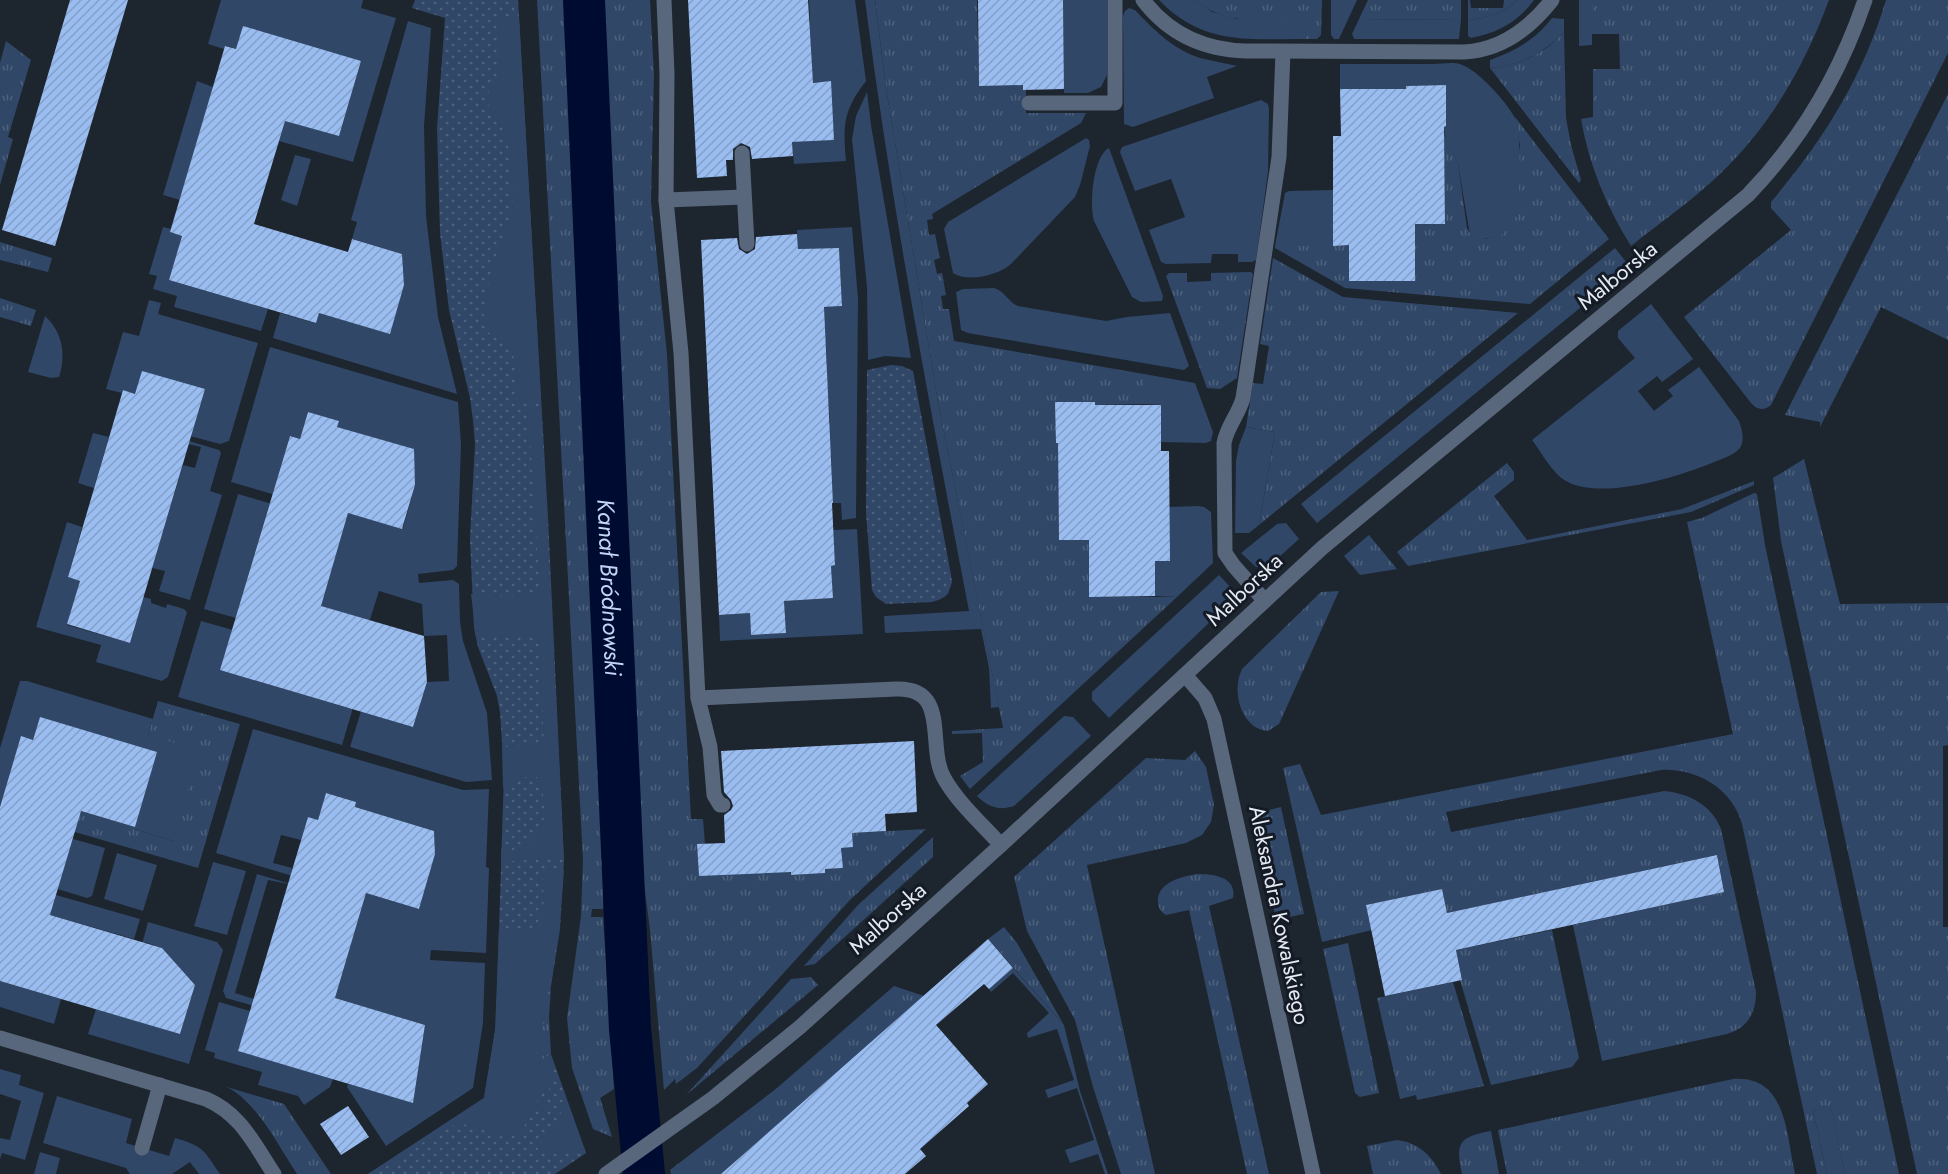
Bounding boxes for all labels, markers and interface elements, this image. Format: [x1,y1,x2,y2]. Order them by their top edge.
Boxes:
street label: Malborska [1570,233,1664,317]
water label: Kanał Bródnowski [589,498,632,678]
street label: Malborska [1198,545,1290,633]
street label: Aleksandra Kowalskiego [1241,803,1319,1027]
street label: Malborska [841,874,933,962]

